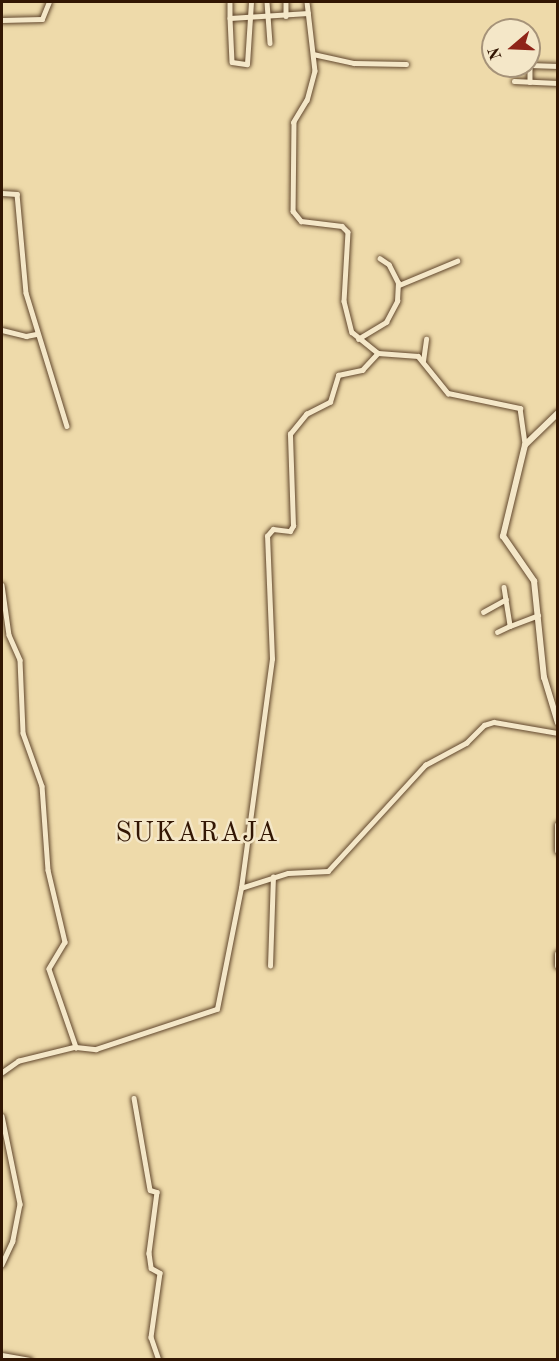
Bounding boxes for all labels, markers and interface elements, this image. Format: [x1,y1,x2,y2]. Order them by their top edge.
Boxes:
north arrow [481,18,541,78]
text: N [486,45,505,62]
district label: SUKARAJA [115,818,279,850]

